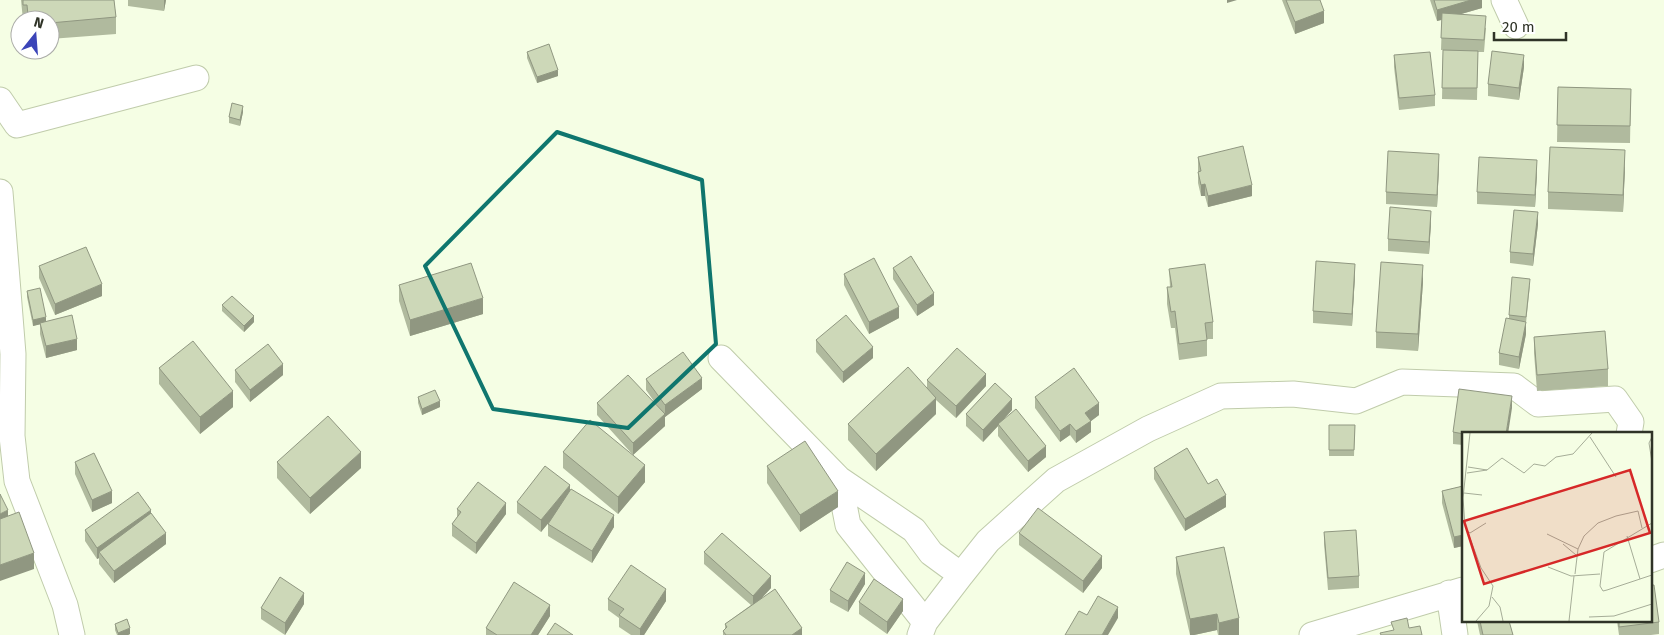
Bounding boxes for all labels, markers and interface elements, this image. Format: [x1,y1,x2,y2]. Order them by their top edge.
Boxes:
north arrow [10,10,60,60]
scale bar [1494,10,1566,42]
text: N [32,14,46,33]
text: 20 m [1502,18,1535,36]
inset map [1462,432,1652,622]

